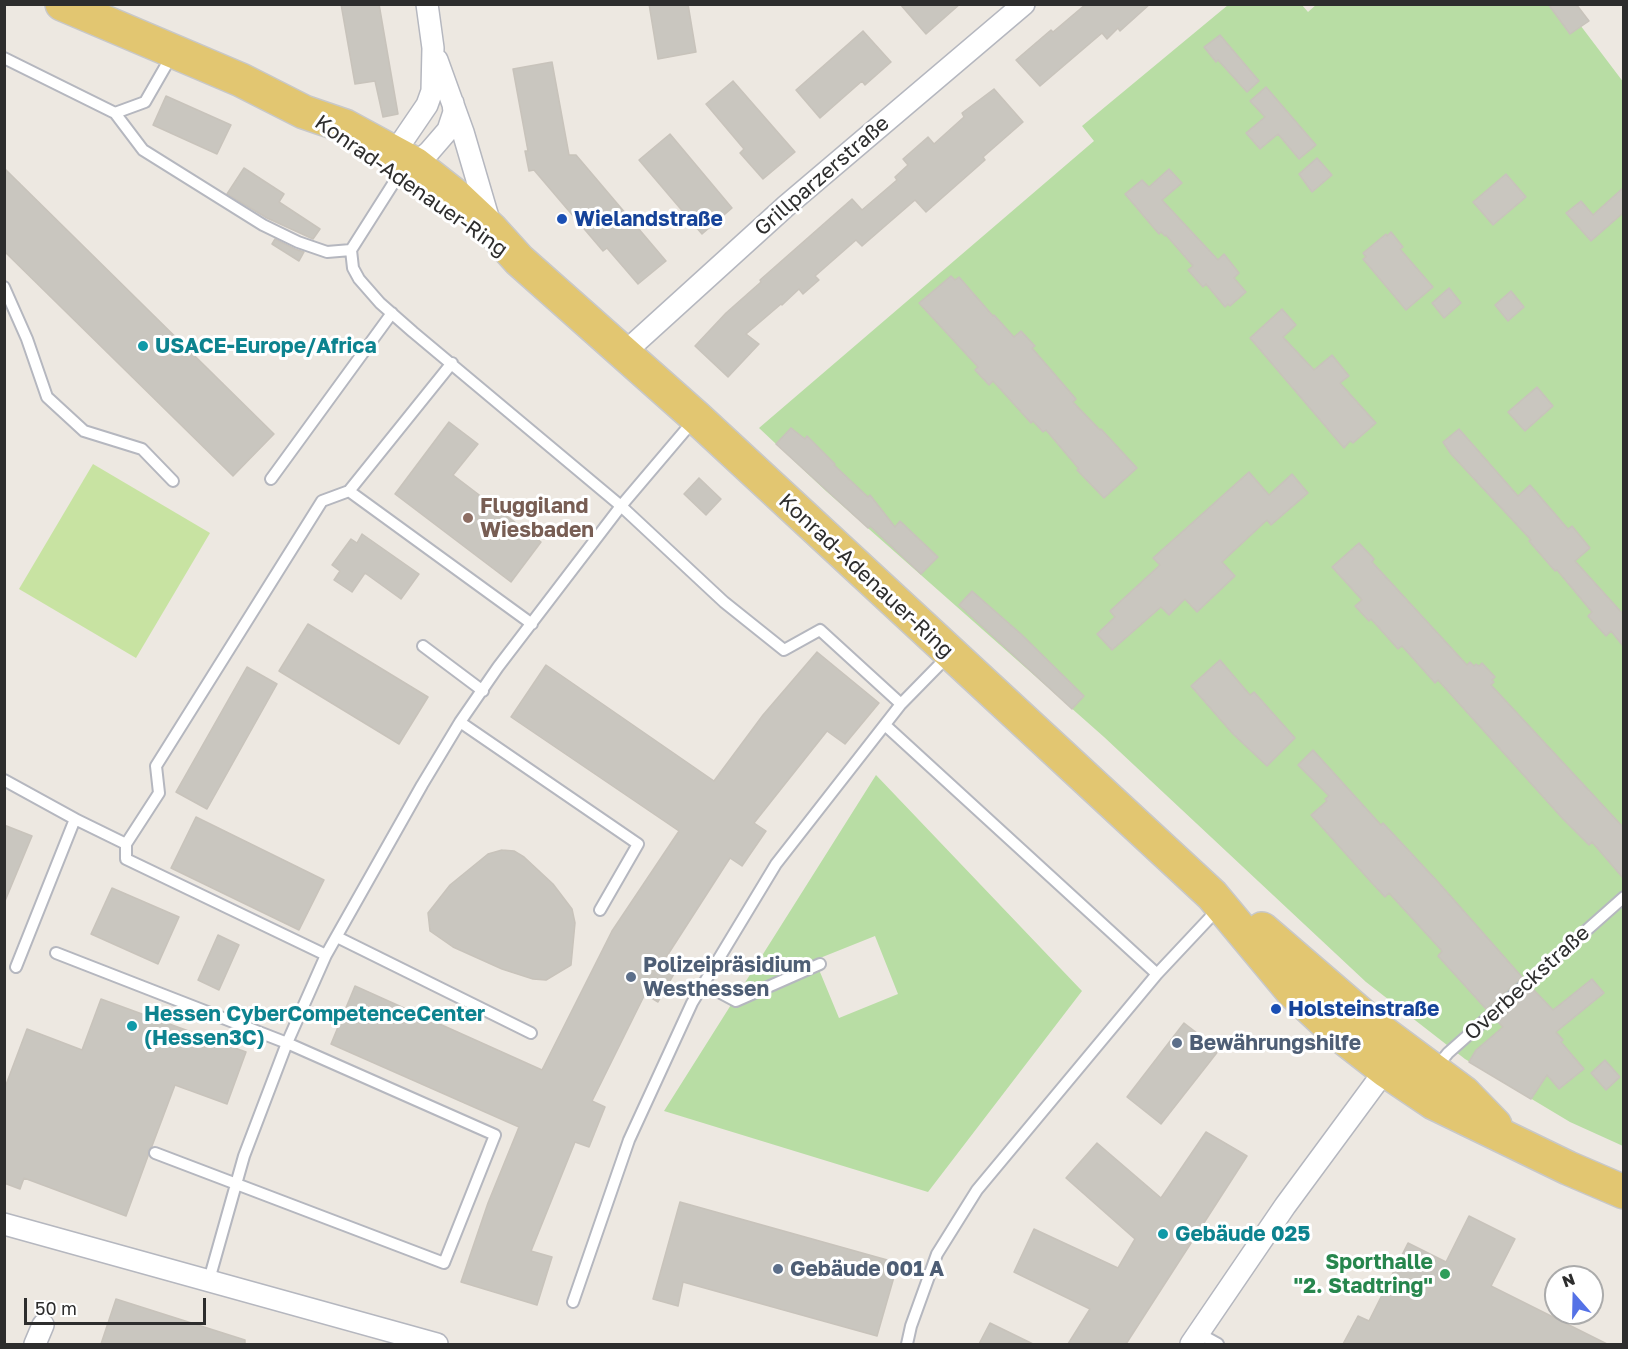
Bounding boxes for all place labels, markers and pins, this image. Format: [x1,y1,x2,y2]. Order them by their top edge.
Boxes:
place label: Wielandstraße [574,206,723,232]
marker: Wielandstraße [555,212,569,226]
place label: USACE-Europe/Africa [155,333,377,359]
marker: USACE-Europe/Africa [136,339,150,353]
place label: Fluggiland Wiesbaden [480,493,594,543]
marker: Fluggiland Wiesbaden [461,511,475,525]
place label: Polizeipräsidium Westhessen [643,952,811,1002]
marker: Polizeipräsidium Westhessen [624,970,638,984]
place label: Holsteinstraße [1288,996,1439,1022]
place label: Hessen CyberCompetenceCenter (Hessen3C) [144,1001,485,1051]
marker: Holsteinstraße [1269,1002,1283,1016]
marker: Hessen CyberCompetenceCenter (Hessen3C) [125,1019,139,1033]
place label: Bewährungshilfe [1189,1030,1361,1056]
marker: Bewährungshilfe [1170,1036,1184,1050]
place label: Gebäude 025 [1175,1221,1310,1247]
marker: Gebäude 025 [1156,1227,1170,1241]
place label: Sporthalle "2. Stadtring" [1294,1249,1433,1299]
place label: Gebäude 001 A [790,1256,944,1282]
marker: Gebäude 001 A [771,1262,785,1276]
marker: Sporthalle "2. Stadtring" [1438,1267,1452,1281]

